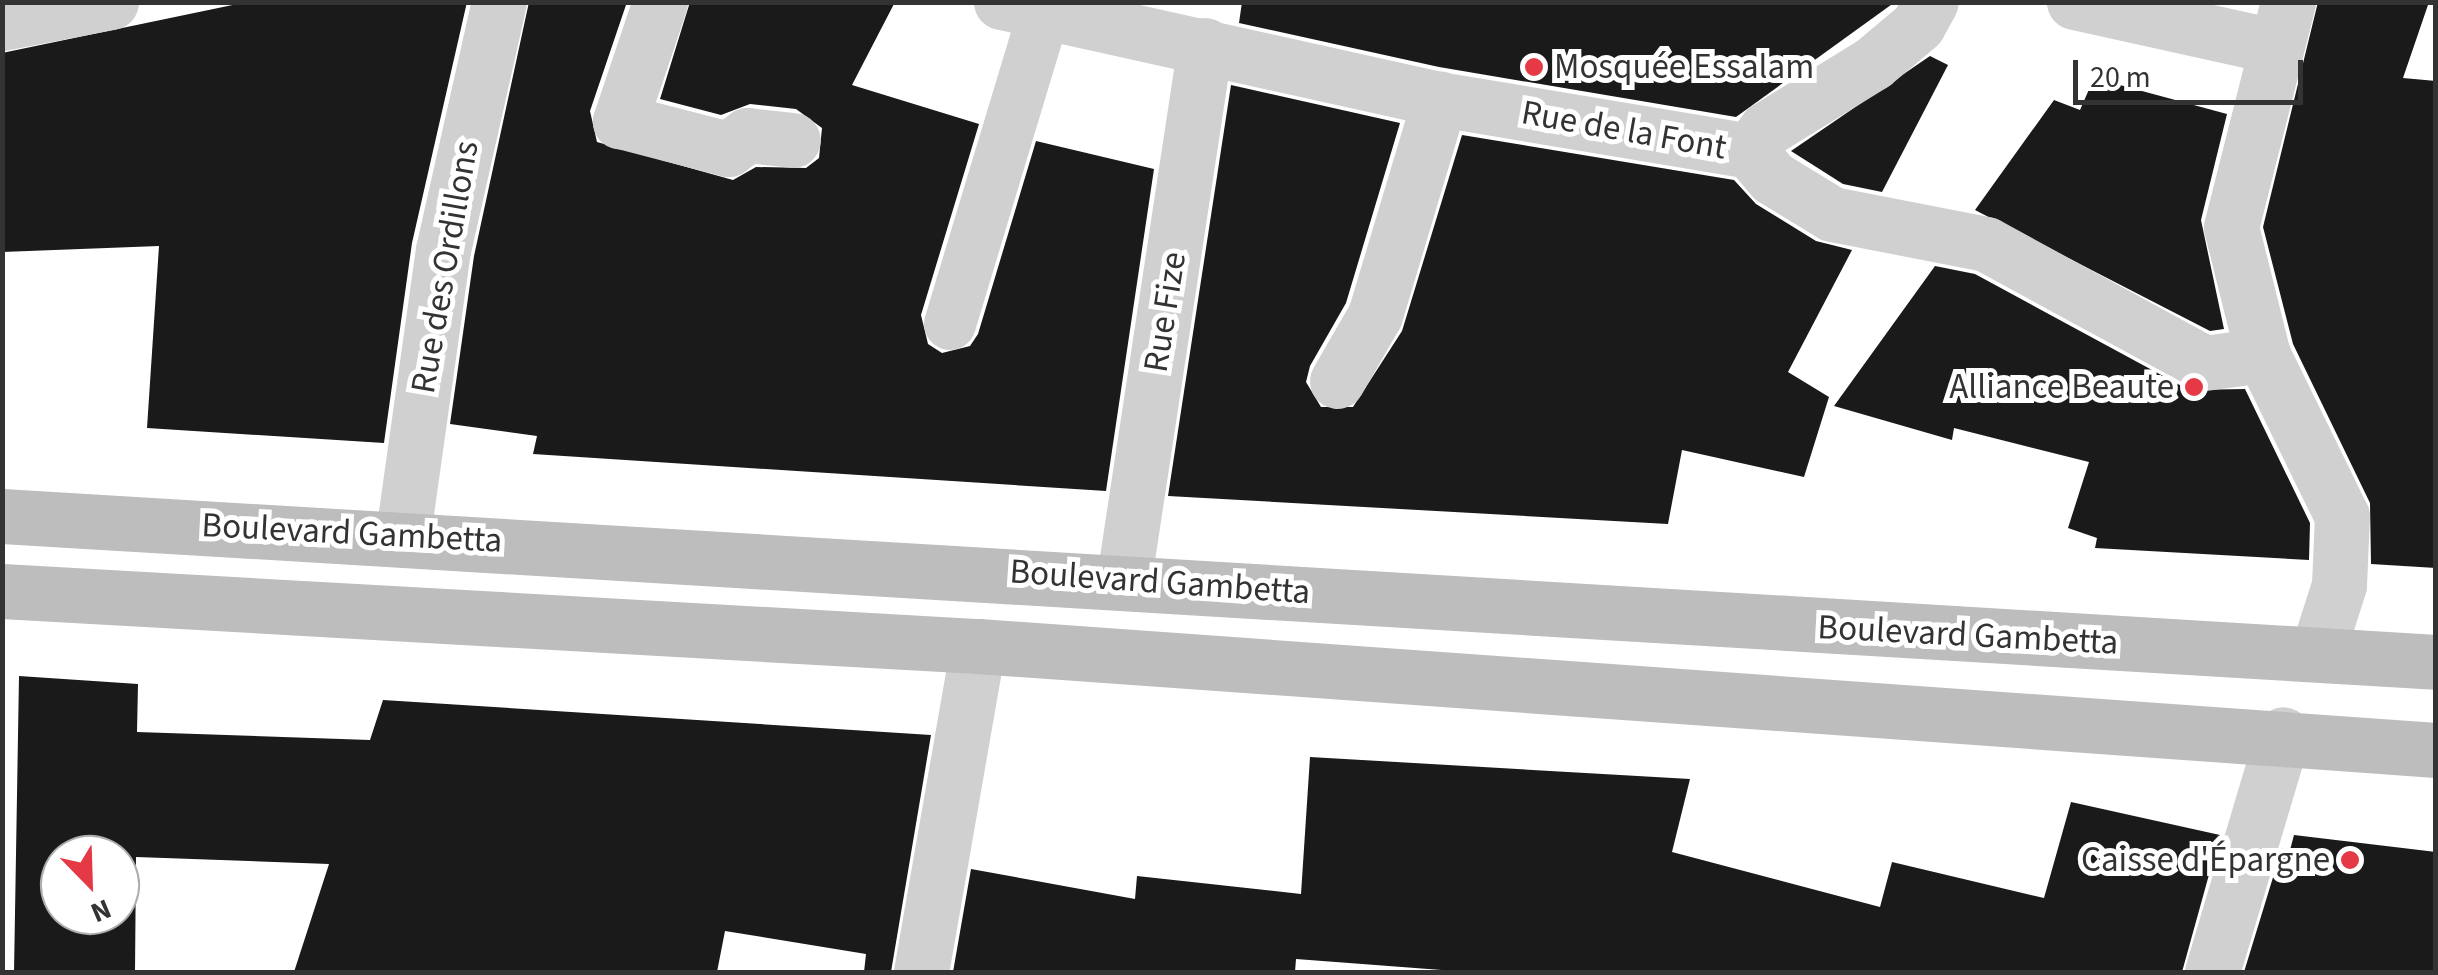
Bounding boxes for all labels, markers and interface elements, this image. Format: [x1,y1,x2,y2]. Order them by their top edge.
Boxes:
scale bar [2078,40,2308,102]
place label: Mosquée Essalam [1554,46,1814,88]
marker: Mosquée Essalam [1523,56,1545,78]
text: 20 m [2090,56,2151,99]
street label: Rue de la Font [1518,91,1730,169]
street label: Rue des Ordillons [402,138,488,396]
street label: Rue Fize [1135,249,1195,375]
place label: Alliance Beaute [1949,366,2174,408]
marker: Alliance Beaute [2183,376,2205,398]
street label: Boulevard Gambetta [201,504,503,562]
street label: Boulevard Gambetta [1008,551,1312,613]
street label: Boulevard Gambetta [1817,606,2119,664]
north arrow [40,835,140,935]
place label: Caisse d'Épargne [2081,839,2330,881]
marker: Caisse d'Épargne [2339,849,2361,871]
text: N [85,889,117,933]

